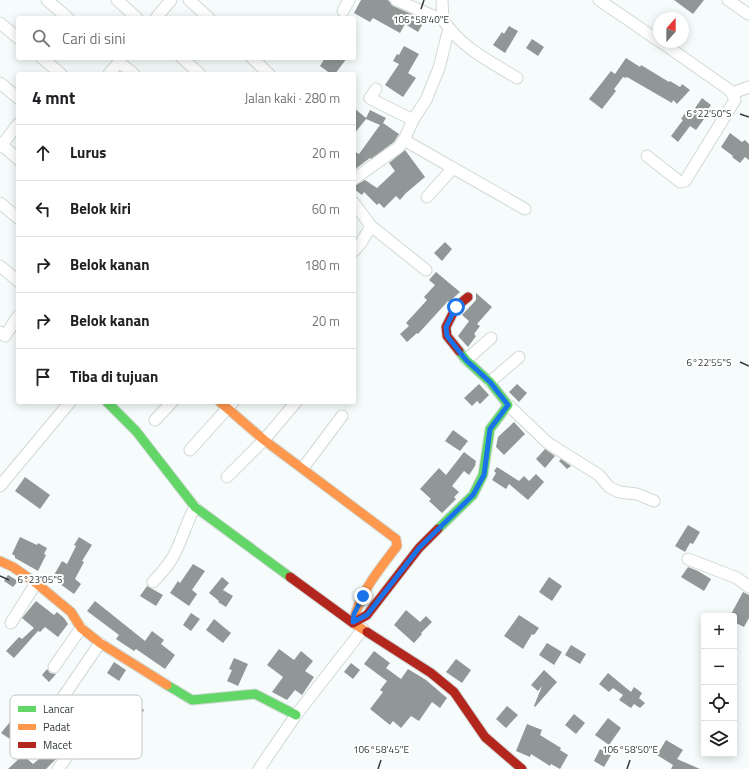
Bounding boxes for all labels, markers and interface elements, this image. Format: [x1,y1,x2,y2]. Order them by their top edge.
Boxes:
text: 106°58'40"E [393,12,450,27]
north arrow [653,12,689,48]
search box [16,16,356,60]
icon: search [30,27,52,49]
text: Cari di sini [62,27,126,50]
text: 4 mnt [32,85,75,111]
text: Jalan kaki · 280 m [244,88,340,108]
text: 6°22'50"S [687,106,731,121]
text: Lurus [70,141,106,164]
icon: ahead [32,142,54,164]
text: 20 m [312,143,340,163]
text: Belok kiri [70,197,131,220]
icon: left [32,198,54,220]
text: 60 m [312,199,340,219]
text: Belok kanan [70,253,150,276]
icon: right [32,254,54,276]
text: 180 m [304,255,340,275]
route start [447,298,465,316]
text: Belok kanan [70,309,150,332]
icon: right [32,310,54,332]
text: 20 m [312,311,340,331]
text: 6°22'55"S [687,355,731,370]
text: Tiba di tujuan [70,365,158,388]
icon: arrive [32,366,54,388]
text: 6°23'05"S [18,572,62,587]
route end [354,587,372,605]
map controls [701,613,737,757]
button: + [701,613,737,649]
button: − [701,649,737,685]
button: locate [701,685,737,721]
legend [10,695,142,759]
text: Lancar [43,701,74,717]
text: Padat [43,719,70,735]
button: layers [701,721,737,757]
text: Macet [43,737,72,753]
text: 106°58'45"E [353,742,410,757]
text: 106°58'50"E [602,742,659,757]

